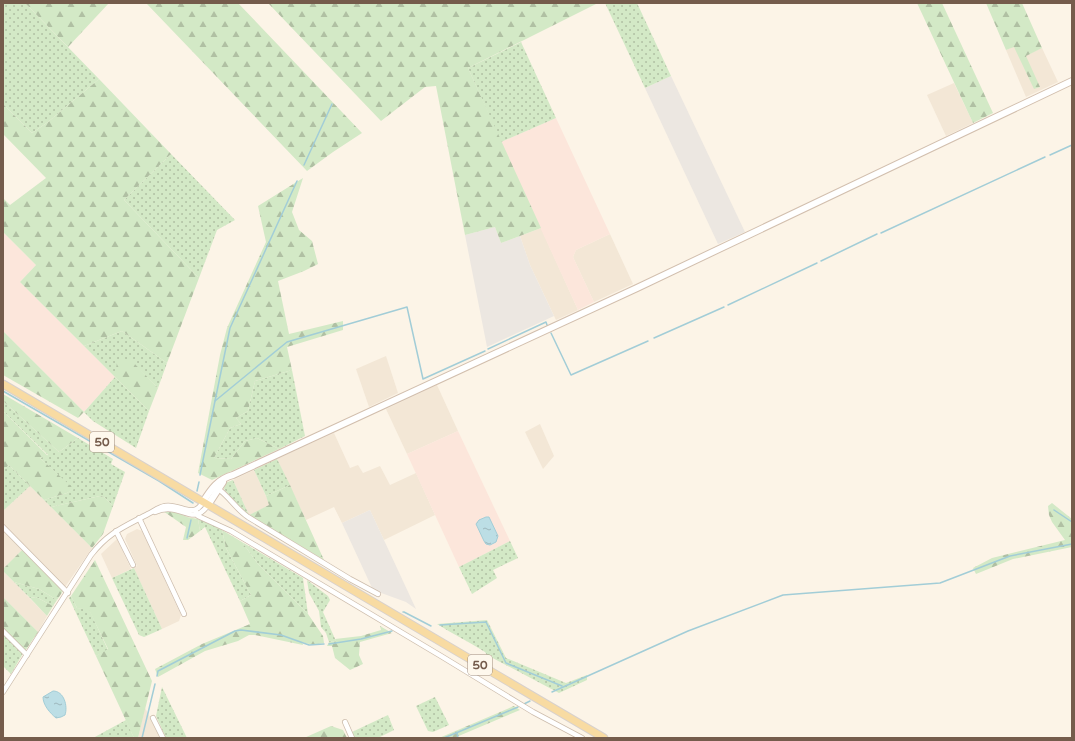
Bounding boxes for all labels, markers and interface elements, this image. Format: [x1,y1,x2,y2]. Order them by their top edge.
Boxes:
road number: 50 [90,432,114,452]
road number: 50 [468,655,492,675]

